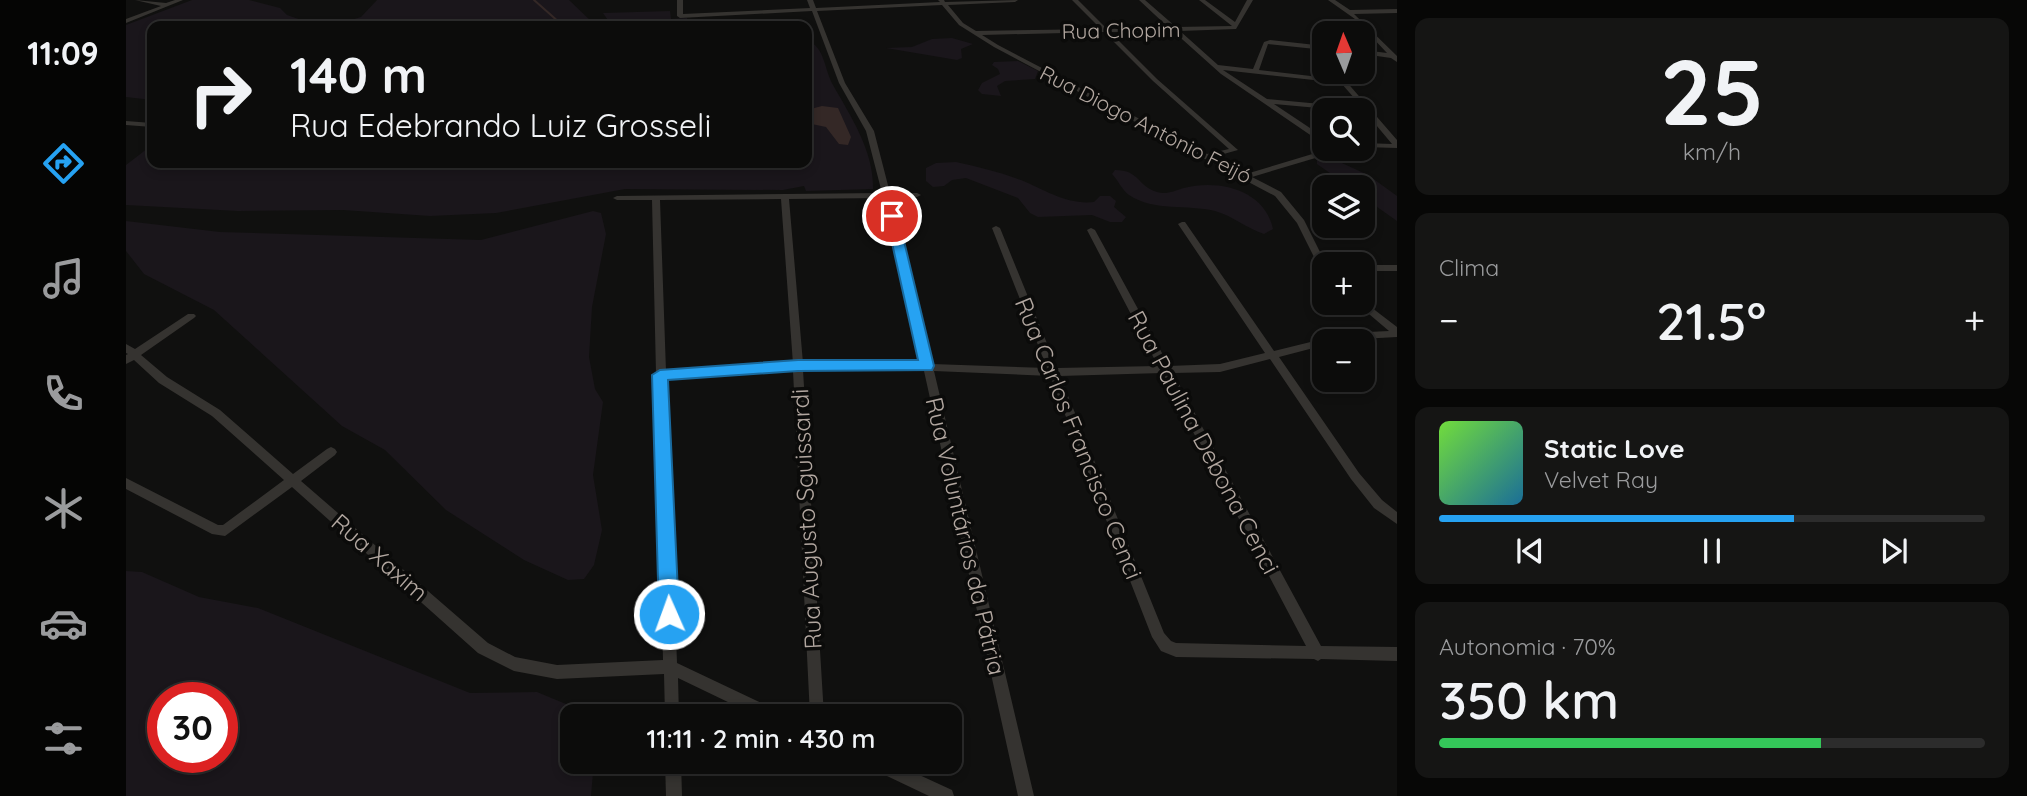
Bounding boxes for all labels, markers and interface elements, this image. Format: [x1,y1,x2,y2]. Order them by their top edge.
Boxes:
street label: Rua Chopim [1061,16,1181,44]
north arrow [1312,21,1376,84]
map controls [1312,21,1375,392]
text: 11:09 [27,33,99,73]
text: 25 [1660,34,1764,148]
text: 140 m [290,44,427,105]
icon: right [175,49,266,140]
street label: Rua Diogo Antônio Feijó [1036,59,1256,189]
button: search [1312,98,1375,161]
text: Rua Edebrando Luiz Grosseli [290,105,711,145]
text: km/h [1683,137,1741,166]
icon: directions [39,139,88,188]
button: layers [1312,175,1375,238]
pin [862,186,922,246]
icon: arrive [873,197,911,235]
button: + [1312,252,1375,315]
text: Clima [1439,253,1499,282]
icon: music [39,254,88,303]
text: 21.5° [1656,288,1766,353]
street label: Rua Carlos Francisco Cenci [1009,293,1149,583]
text: − [1439,296,1459,344]
text: + [1964,296,1985,344]
street label: Rua Paulina Debona Cenci [1122,305,1286,579]
button: − [1312,329,1375,392]
icon: phone [39,369,88,418]
street label: Rua Augusto Sguissardi [784,388,828,650]
street label: Rua Voluntários da Pátria [919,394,1013,678]
text: Static Love [1544,432,1685,465]
text: Velvet Ray [1544,465,1658,494]
icon: climate [39,484,88,533]
street label: Rua Xaxim [326,507,434,607]
icon: previous [1511,532,1549,570]
icon: pause [1693,532,1731,570]
icon: next [1875,532,1913,570]
position arrow [632,577,706,651]
icon: car [39,599,88,648]
text: Autonomia · 70% [1439,632,1616,661]
text: 350 km [1439,667,1619,732]
speed limit sign: 30 [147,682,238,773]
icon: filters [39,714,88,763]
text: 11:11 · 2 min · 430 m [647,722,875,755]

